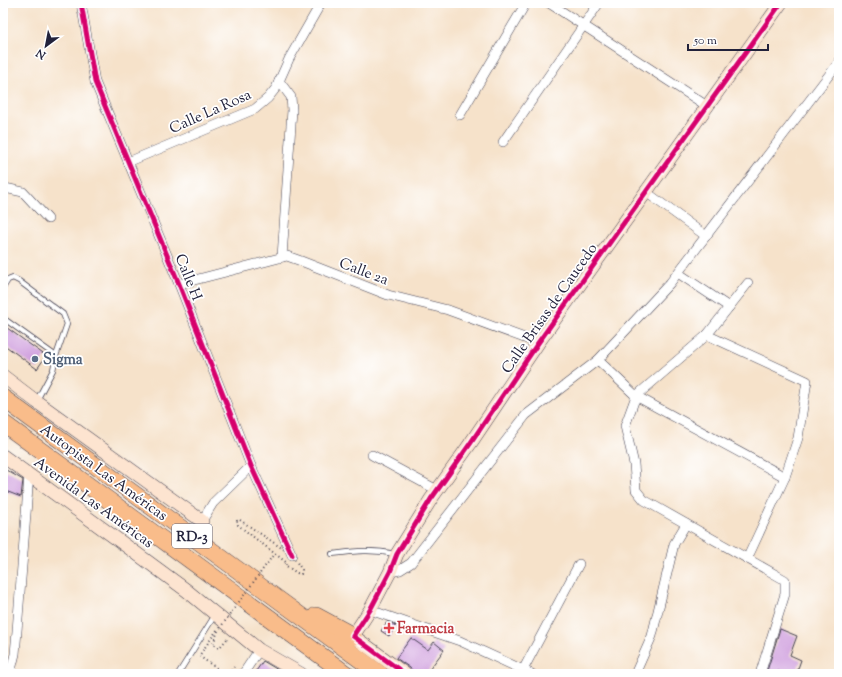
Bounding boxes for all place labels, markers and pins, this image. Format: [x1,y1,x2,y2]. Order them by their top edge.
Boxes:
place label: Sigma [43,350,83,371]
marker: Sigma [30,354,40,364]
place label: Farmacia [397,619,455,640]
marker: Farmacia [384,623,394,633]

